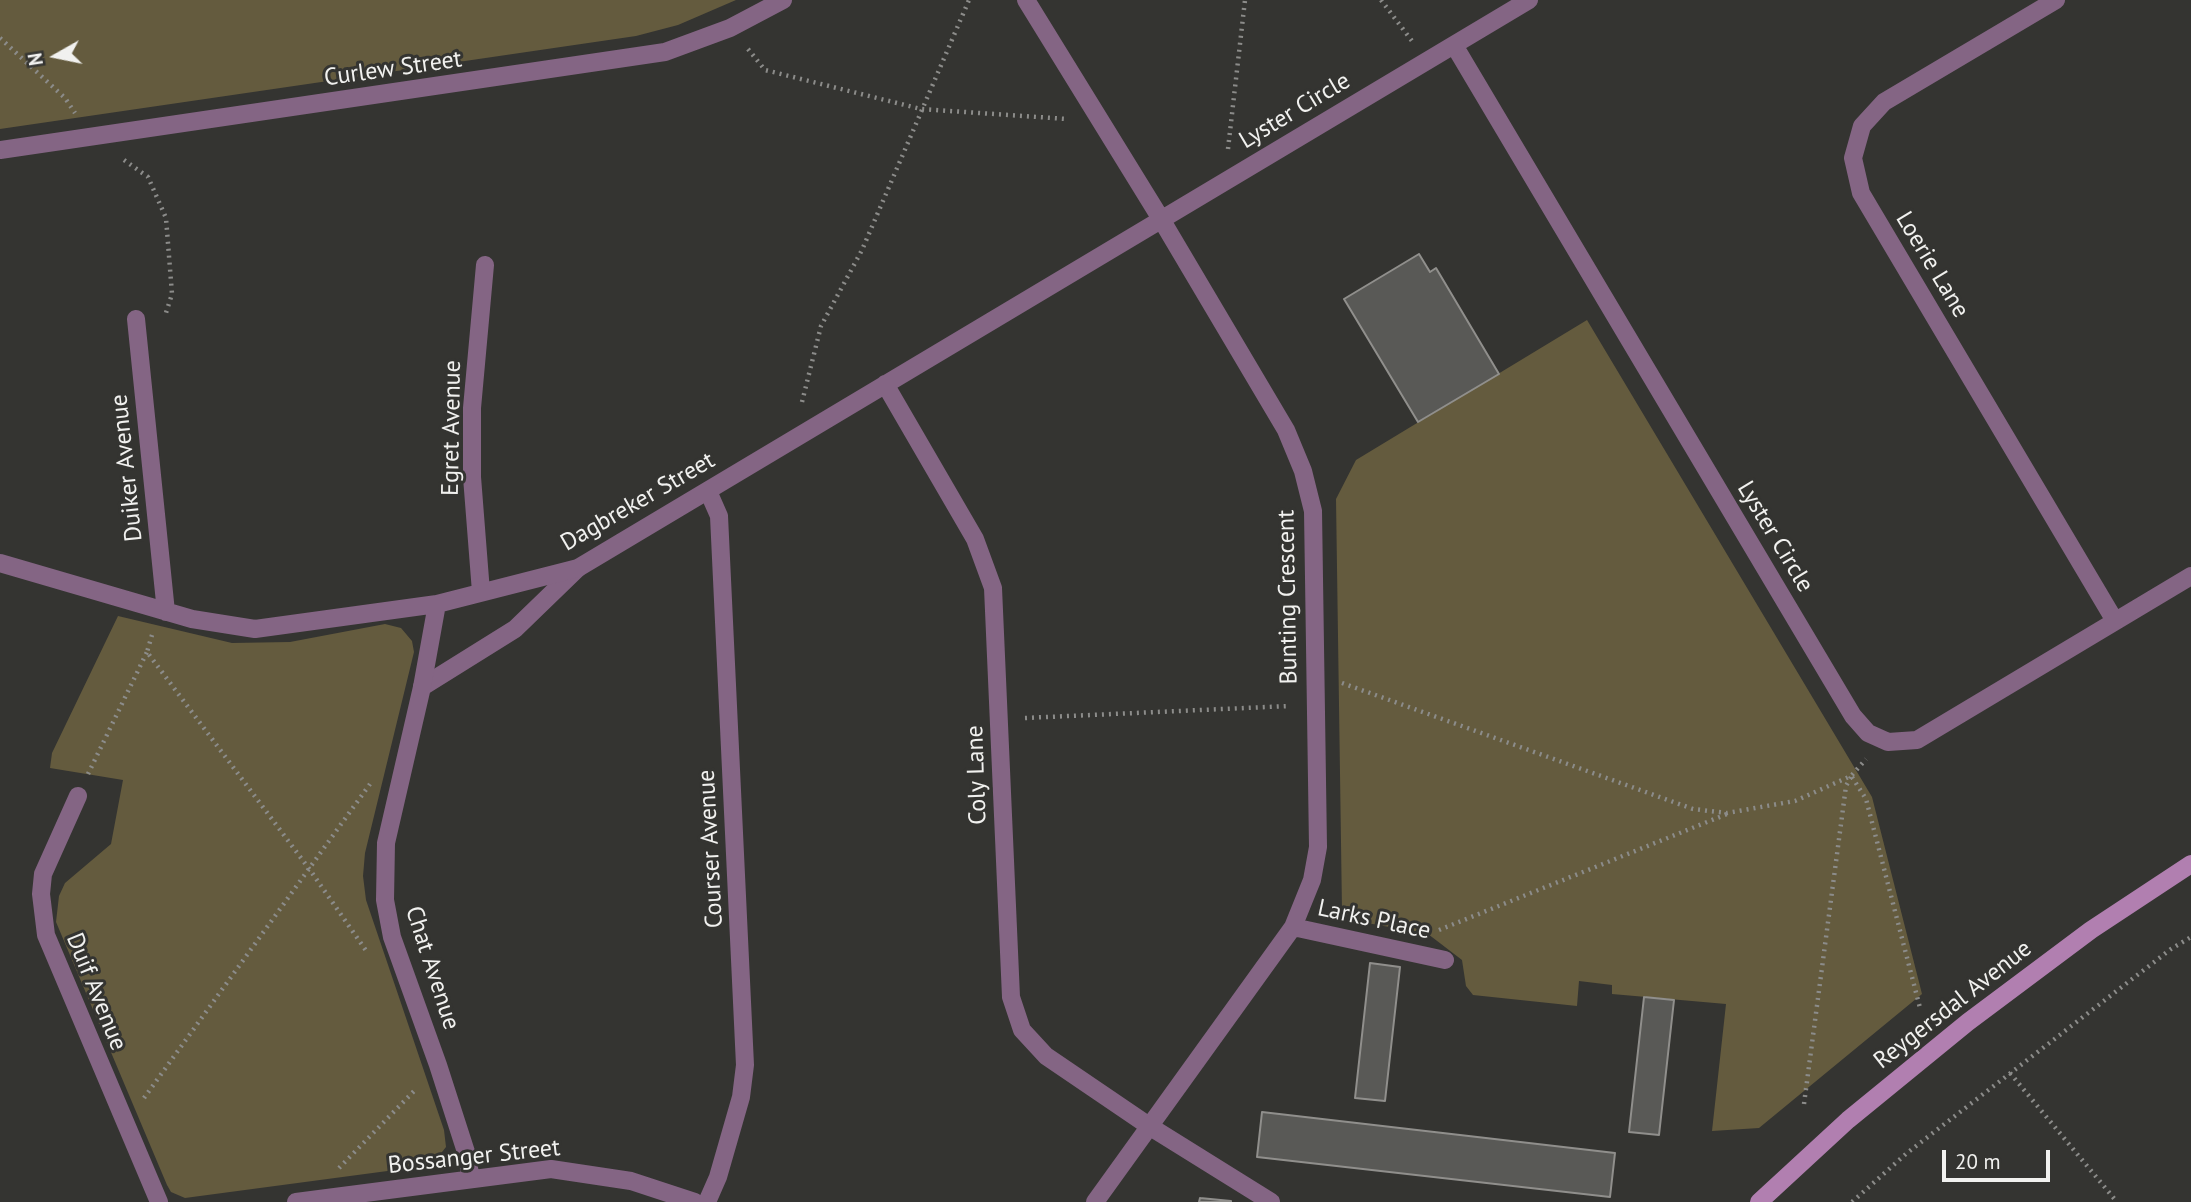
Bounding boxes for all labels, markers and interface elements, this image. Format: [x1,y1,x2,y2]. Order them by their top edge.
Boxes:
north arrow [21,21,91,91]
street label: Curlew Street [322,45,464,93]
text: N [22,51,48,67]
street label: Lyster Circle [1234,67,1356,155]
street label: Loerie Lane [1889,207,1975,323]
street label: Egret Avenue [436,360,468,496]
street label: Duiker Avenue [105,393,149,543]
street label: Dagbreker Street [556,446,720,558]
street label: Lyster Circle [1731,476,1819,598]
street label: Bunting Crescent [1272,509,1304,685]
street label: Coly Lane [961,725,993,825]
street label: Courser Avenue [692,769,730,929]
street label: Larks Place [1315,894,1433,946]
street label: Chat Avenue [398,903,466,1033]
street label: Duif Avenue [59,929,133,1055]
street label: Reygersdal Avenue [1868,934,2038,1076]
street label: Bossanger Street [386,1134,562,1180]
scale bar [1946,1136,2054,1180]
text: 20 m [1955,1148,2001,1175]

